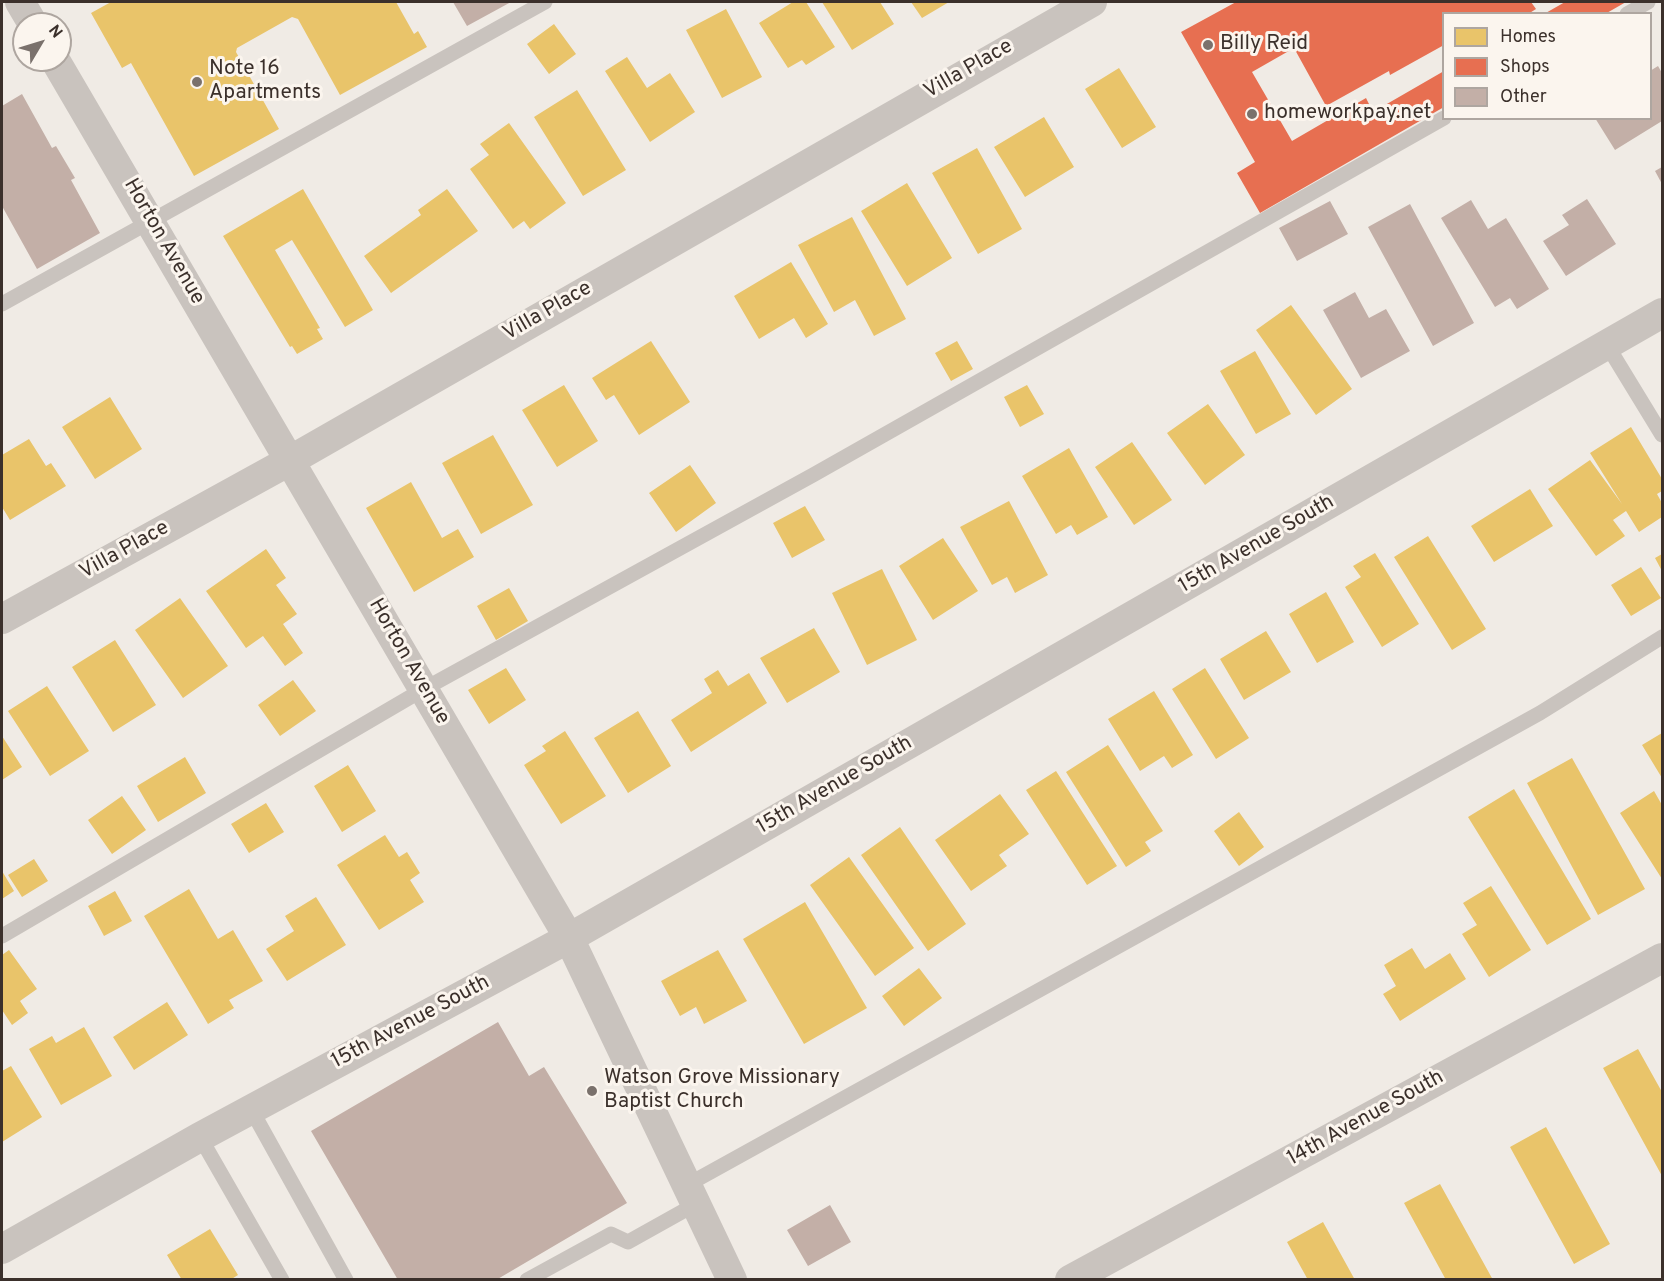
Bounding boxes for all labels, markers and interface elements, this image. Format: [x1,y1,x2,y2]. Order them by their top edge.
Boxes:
north arrow [12,12,72,72]
legend [1442,12,1652,120]
text: N [43,21,66,43]
text: Homes [1500,26,1556,49]
place label: Billy Reid [1220,32,1308,58]
street label: Villa Place [920,35,1018,105]
marker: Billy Reid [1201,38,1215,52]
text: Shops [1500,56,1550,79]
place label: Note 16 Apartments [209,57,321,107]
marker: Note 16 Apartments [190,75,204,89]
text: Other [1500,86,1547,109]
place label: homeworkpay.net [1264,101,1432,127]
marker: homeworkpay.net [1245,107,1259,121]
street label: Horton Avenue [117,175,209,309]
street label: Villa Place [499,277,597,347]
street label: 15th Avenue South [1175,490,1339,600]
street label: Villa Place [76,516,174,586]
street label: Horton Avenue [362,595,454,729]
street label: 15th Avenue South [753,731,917,841]
street label: 15th Avenue South [328,971,494,1075]
place label: Watson Grove Missionary Baptist Church [604,1066,840,1116]
street label: 14th Avenue South [1283,1066,1449,1172]
marker: Watson Grove Missionary Baptist Church [585,1084,599,1098]

